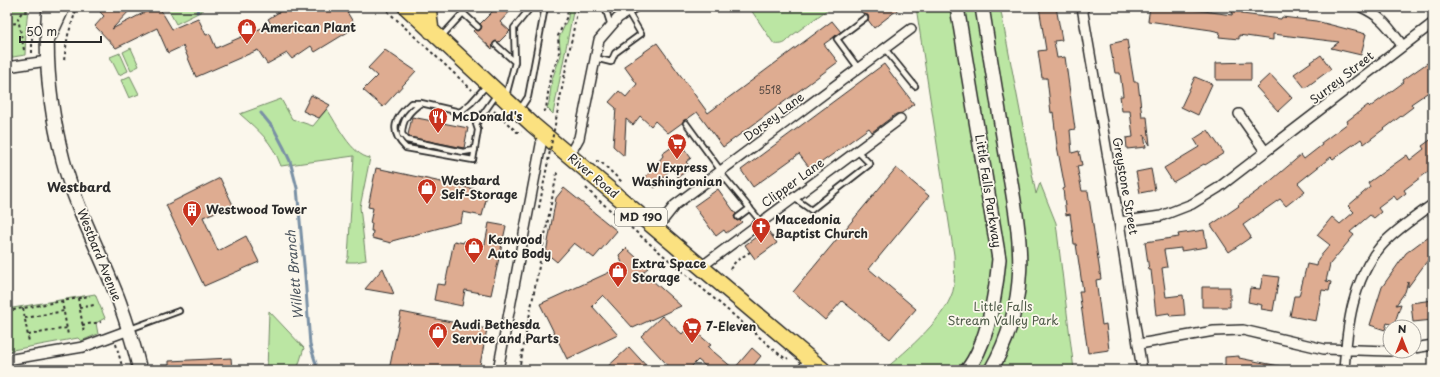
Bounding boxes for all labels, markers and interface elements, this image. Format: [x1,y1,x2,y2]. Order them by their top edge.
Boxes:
shop icon: American Plant [236,17,258,45]
scale bar [20,18,101,44]
place label: American Plant [260,18,356,36]
text: 50 m [26,22,57,40]
street label: Surrey Street [1306,46,1377,108]
house number: 5518 [758,82,782,97]
street label: Dorsey Lane [739,87,808,145]
restaurant icon: McDonald's [427,106,449,134]
place label: McDonald's [452,107,522,125]
supermarket icon: W Express Washingtonian [666,132,688,160]
street label: Little Falls Parkway [971,133,1007,249]
street label: Greystone Street [1109,136,1143,236]
street label: River Road [564,148,623,202]
street label: Clipper Lane [757,153,828,211]
place label: W Express Washingtonian [632,158,722,190]
place label: Westbard Self-Storage [441,171,518,203]
district label: Westbard [47,177,111,196]
shop icon: Westbard Self-Storage [416,177,438,205]
building icon: Westwood Tower [181,199,203,227]
place label: Westwood Tower [206,200,308,218]
street label: Westbard Avenue [73,206,127,304]
road number: MD 190 [615,208,667,226]
place label: Macedonia Baptist Church [775,210,868,242]
church icon: Macedonia Baptist Church [750,216,772,244]
water label: Willett Branch [280,229,307,321]
place label: Kenwood Auto Body [488,230,551,262]
shop icon: Kenwood Auto Body [463,236,485,264]
place label: Extra Space Storage [632,254,707,286]
shop icon: Extra Space Storage [607,260,629,288]
park label: Little Falls Stream Valley Park [947,297,1059,329]
place label: Audi Bethesda Service and Parts [452,315,559,347]
supermarket icon: 7-Eleven [681,316,703,344]
place label: 7-Eleven [706,317,756,335]
north arrow [1382,319,1422,359]
text: N [1398,320,1407,337]
shop icon: Audi Bethesda Service and Parts [427,321,449,349]

